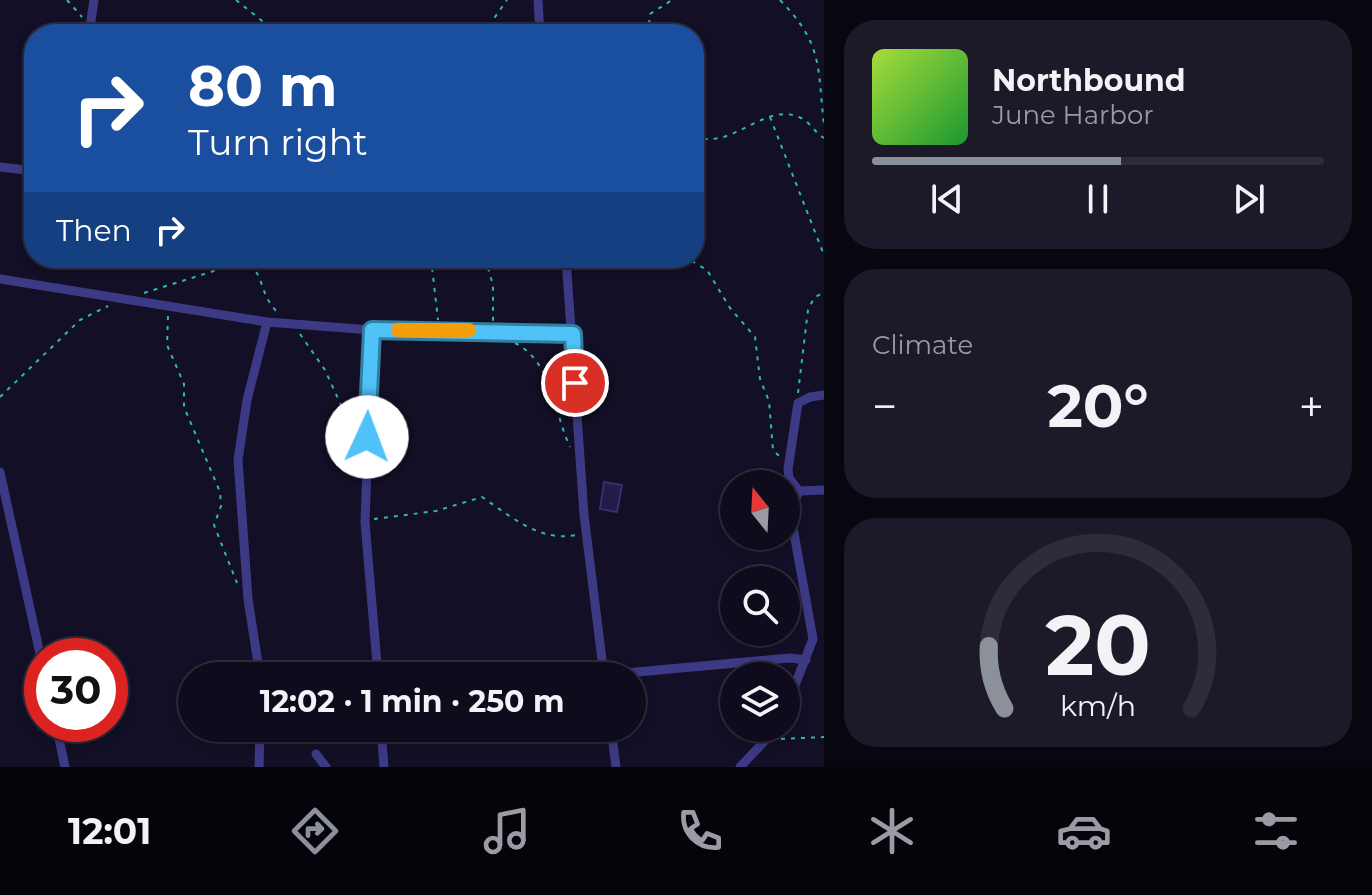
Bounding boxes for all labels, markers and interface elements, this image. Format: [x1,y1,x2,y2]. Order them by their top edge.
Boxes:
text: 80 m [188,52,338,120]
icon: right [56,56,160,160]
text: Northbound [992,62,1186,99]
text: June Harbor [992,99,1154,131]
text: Turn right [188,120,368,164]
icon: previous [925,177,969,221]
icon: pause [1076,177,1120,221]
icon: next [1227,177,1271,221]
icon: right [148,208,192,252]
text: Then [56,212,132,249]
text: Climate [872,329,973,361]
pin [541,349,609,417]
icon: arrive [553,361,597,405]
text: 20° [1047,369,1149,442]
text: − [872,379,897,433]
text: + [1299,379,1324,433]
position arrow [325,395,409,479]
north arrow [720,470,800,550]
map controls [720,470,800,742]
button: search [720,566,800,646]
text: 20 [1045,593,1151,695]
speed limit sign: 30 [24,638,128,742]
button: layers [720,662,800,742]
text: 12:02 · 1 min · 250 m [260,683,564,720]
text: km/h [1060,688,1136,723]
icon: directions [287,803,343,859]
icon: music [479,803,535,859]
icon: phone [672,803,728,859]
icon: climate [864,803,920,859]
icon: car [1056,803,1112,859]
icon: filters [1248,803,1304,859]
text: 12:01 [68,809,151,853]

